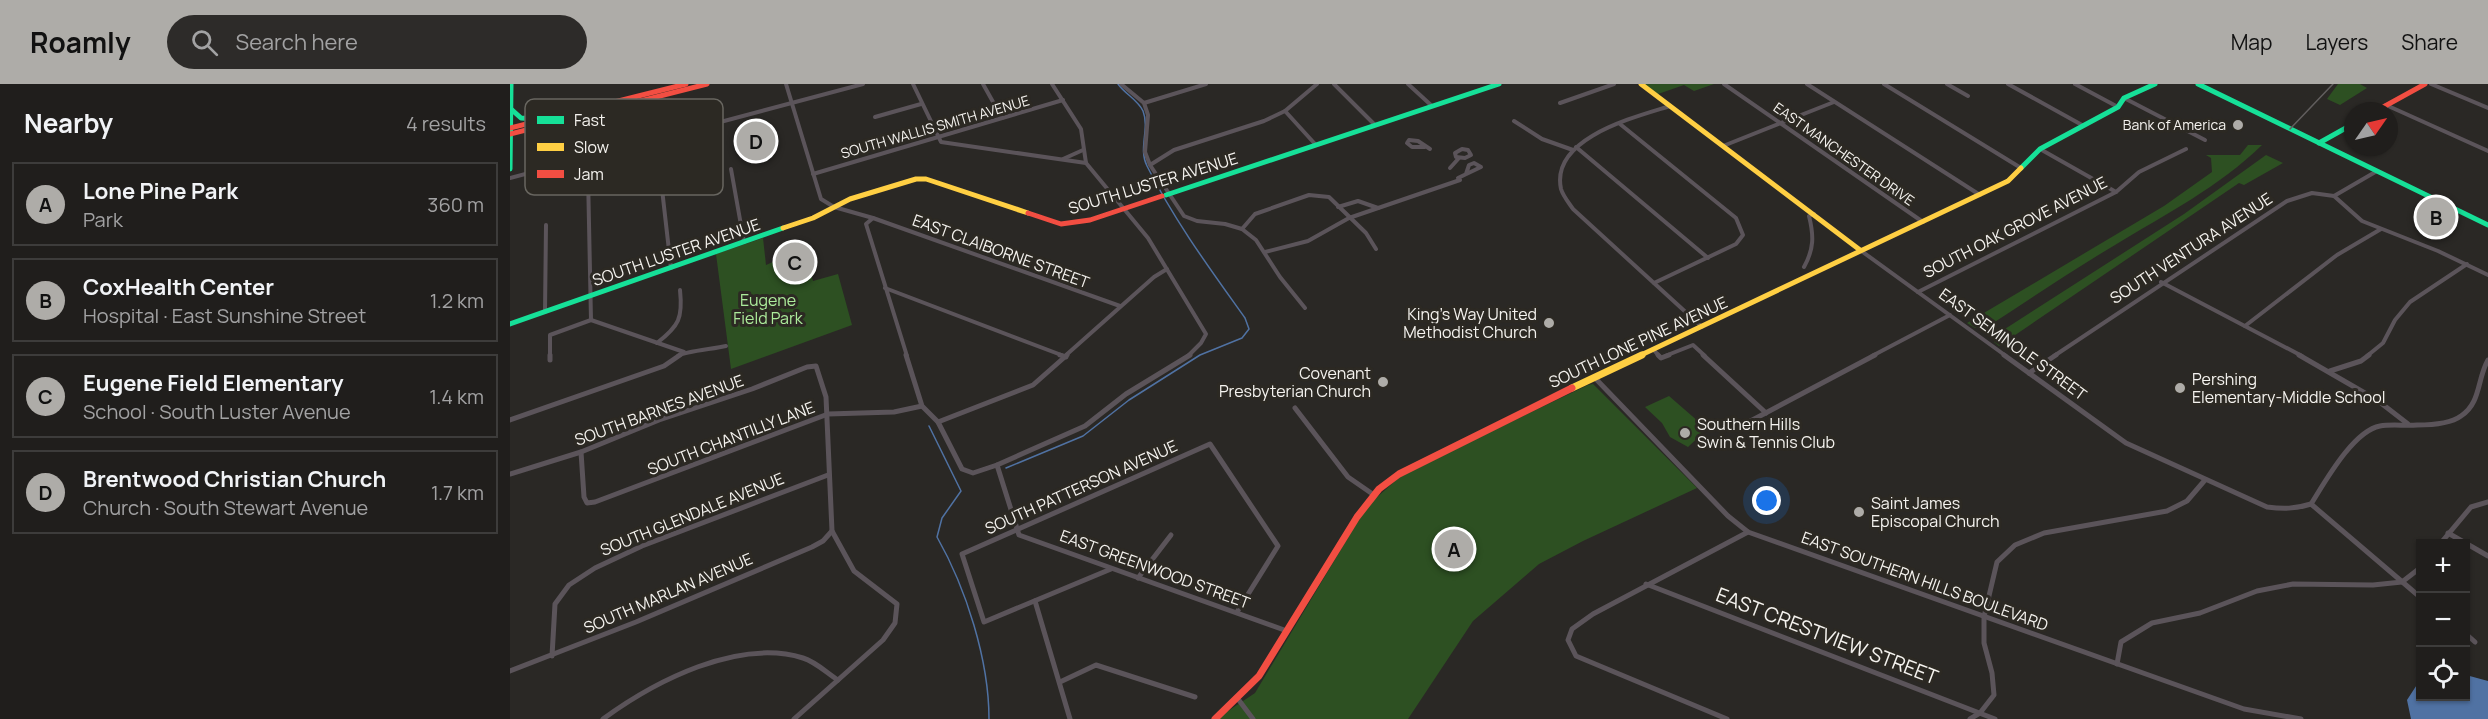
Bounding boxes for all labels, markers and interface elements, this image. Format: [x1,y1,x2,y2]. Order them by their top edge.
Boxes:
search box [167,15,587,69]
text: Roamly [30,23,131,61]
icon: search [188,26,221,59]
text: Search here [236,27,358,57]
text: Map [2231,28,2272,56]
text: Layers [2305,28,2368,56]
text: Share [2401,28,2458,56]
street label: SOUTH WALLIS SMITH AVENUE [838,90,1031,163]
street label: EAST MANCHESTER DRIVE [1770,98,1919,210]
legend [525,99,723,195]
north arrow [2344,102,2398,156]
text: Nearby [24,105,113,141]
text: Fast [574,109,605,131]
text: 4 results [406,110,486,137]
place label: Bank of America [2123,115,2226,134]
pin: D [736,118,776,164]
marker: Bank of America [2231,118,2245,132]
text: Slow [574,136,609,158]
street label: SOUTH LUSTER AVENUE [1066,147,1240,219]
text: Jam [574,163,604,185]
street label: SOUTH OAK GROVE AVENUE [1919,171,2111,283]
text: Lone Pine Park [83,176,238,206]
street label: SOUTH VENTURA AVENUE [2106,187,2276,309]
text: A [39,191,52,218]
text: 360 m [427,191,484,218]
pin: B [2416,194,2456,240]
text: Park [83,206,123,233]
street label: EAST CLAIBORNE STREET [910,209,1093,293]
street label: SOUTH LUSTER AVENUE [589,213,763,291]
pin: C [776,240,814,285]
text: CoxHealth Center [83,272,274,302]
street label: EAST SEMINOLE STREET [1935,283,2092,405]
text: B [39,287,52,314]
text: 1.2 km [430,287,484,314]
park label: Eugene Field Park [733,289,804,329]
street label: SOUTH LONE PINE AVENUE [1545,291,1731,393]
text: Hospital · East Sunshine Street [83,302,366,329]
place label: King's Way United Methodist Church [1403,303,1537,343]
marker: King's Way United Methodist Church [1542,316,1556,330]
place label: Covenant Presbyterian Church [1219,362,1371,402]
text: Eugene Field Elementary [83,368,344,398]
place label: Pershing Elementary-Middle School [2192,368,2386,408]
street label: SOUTH BARNES AVENUE [572,369,746,451]
marker: Covenant Presbyterian Church [1376,375,1390,389]
marker: Pershing Elementary-Middle School [2173,381,2187,395]
text: C [38,383,53,410]
text: 1.4 km [429,383,484,410]
street label: SOUTH CHANTILLY LANE [644,396,818,480]
text: School · South Luster Avenue [83,398,351,425]
place label: Southern Hills Swin & Tennis Club [1697,413,1835,453]
marker: Southern Hills Swin & Tennis Club [1678,426,1692,440]
street label: SOUTH PATTERSON AVENUE [981,435,1181,539]
text: Brentwood Christian Church [83,464,386,494]
street label: SOUTH GLENDALE AVENUE [597,467,787,561]
text: D [38,479,53,506]
text: 1.7 km [431,479,484,506]
your location [1752,486,1781,515]
place label: Saint James Episcopal Church [1871,492,2000,532]
text: Church · South Stewart Avenue [83,494,368,521]
marker: Saint James Episcopal Church [1852,505,1866,519]
street label: EAST GREENWOOD STREET [1057,524,1253,614]
pin: A [1434,526,1474,572]
street label: EAST SOUTHERN HILLS BOULEVARD [1799,526,2052,636]
map controls [2416,539,2470,701]
button: + [2416,539,2470,593]
street label: SOUTH MARLAN AVENUE [580,547,756,639]
street label: EAST CRESTVIEW STREET [1712,581,1942,690]
button: − [2416,593,2470,647]
button: locate [2416,647,2470,701]

